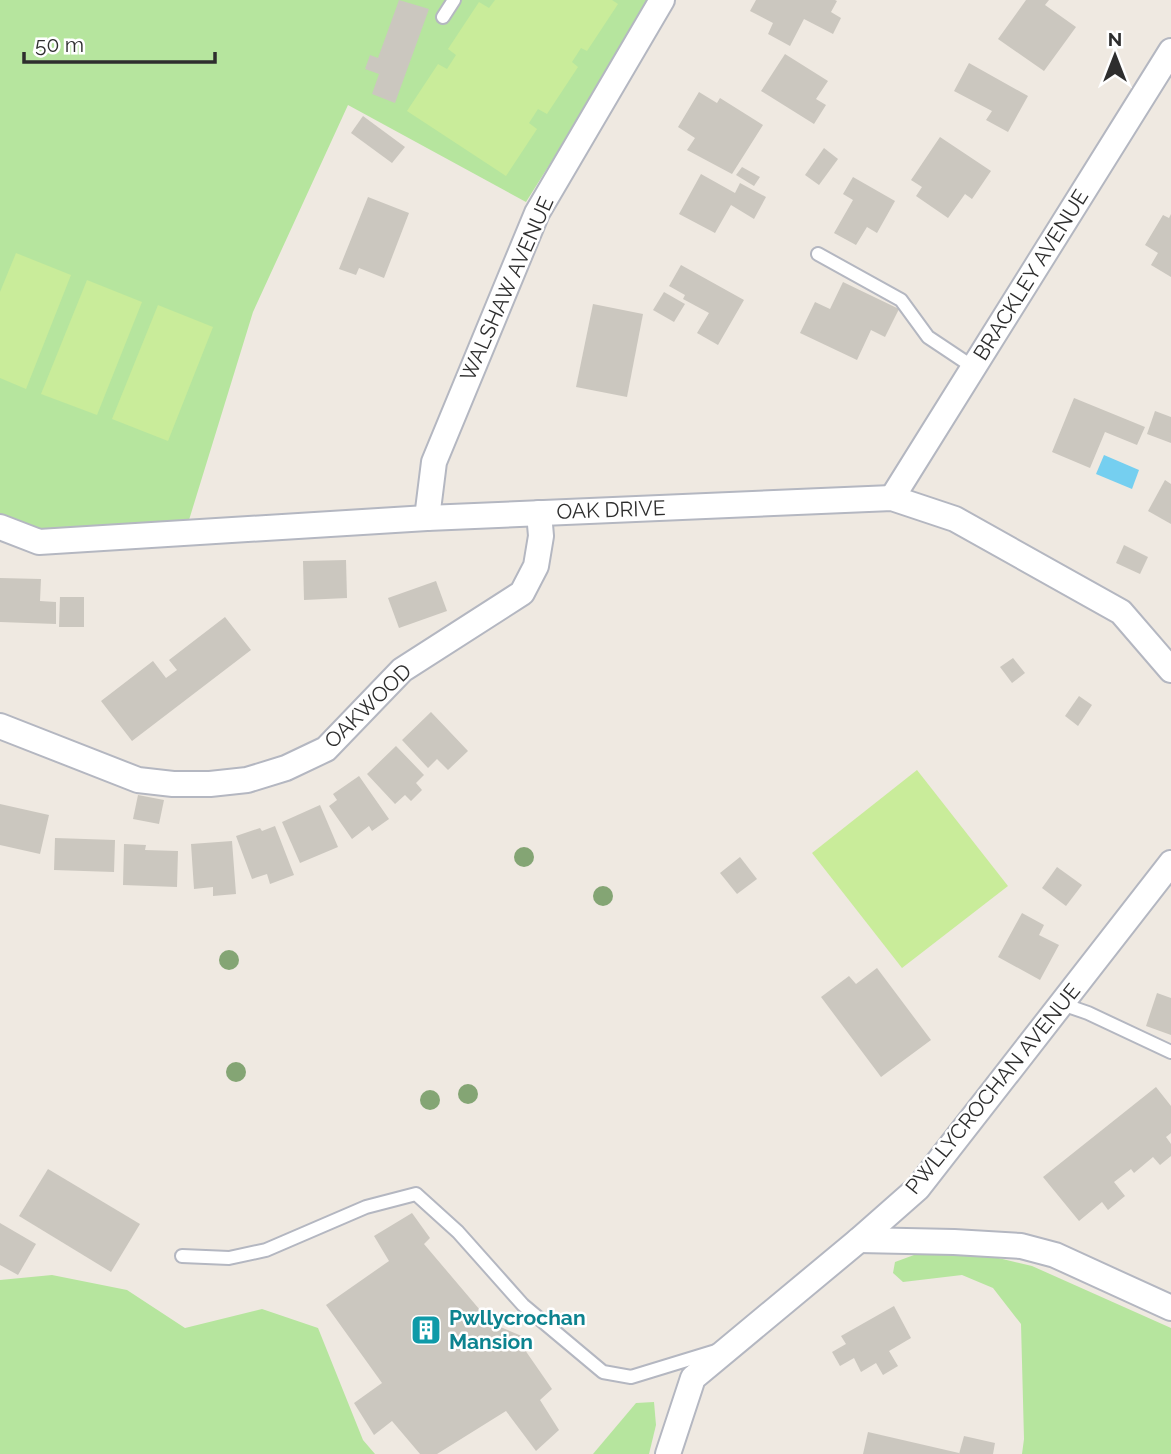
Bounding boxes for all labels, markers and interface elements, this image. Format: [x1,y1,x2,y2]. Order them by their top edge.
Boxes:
scale bar [24,21,215,65]
north arrow [1080,21,1150,91]
text: N [1108,28,1122,50]
text: 50 m [35,32,84,57]
street label: BRACKLEY AVENUE [968,185,1093,365]
street label: WALSHAW AVENUE [455,193,558,385]
street label: OAK DRIVE [556,495,666,524]
street label: OAKWOOD [319,658,416,753]
street label: PWLLYCROCHAN AVENUE [900,978,1085,1199]
place label: Pwllycrochan Mansion [449,1305,586,1354]
building icon: Pwllycrochan Mansion [409,1313,443,1347]

